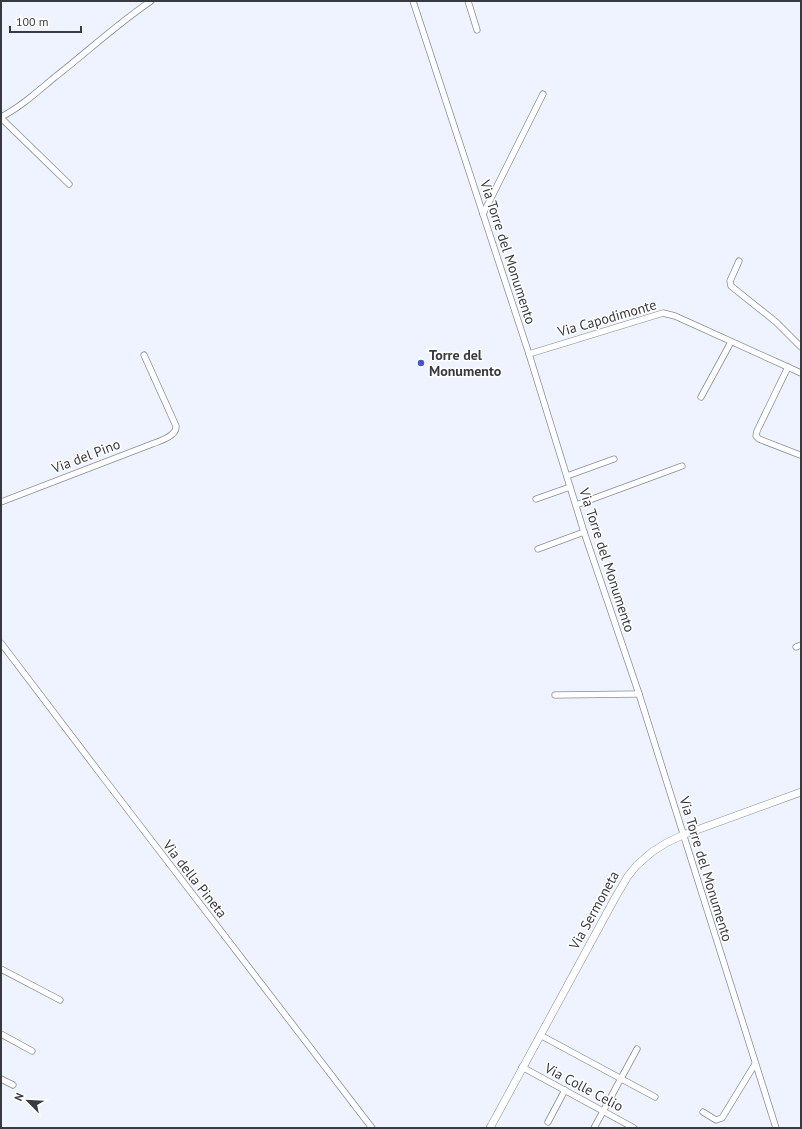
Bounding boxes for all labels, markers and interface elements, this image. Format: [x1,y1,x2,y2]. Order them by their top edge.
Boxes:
scale bar [10,8,81,34]
text: 100 m [16,14,49,29]
street label: Via Torre del Monumento [476,177,540,326]
street label: Via Capodimonte [555,295,658,341]
place label: Torre del Monumento [429,346,502,380]
marker: Torre del Monumento [416,358,426,368]
street label: Via del Pino [48,435,123,478]
street label: Via Torre del Monumento [575,485,639,634]
street label: Via Torre del Monumento [675,794,737,943]
street label: Via della Pineta [158,836,231,922]
street label: Via Sermoneta [565,868,623,953]
street label: Via Colle Celio [541,1058,626,1115]
north arrow [8,1081,48,1121]
text: N [11,1091,27,1103]

